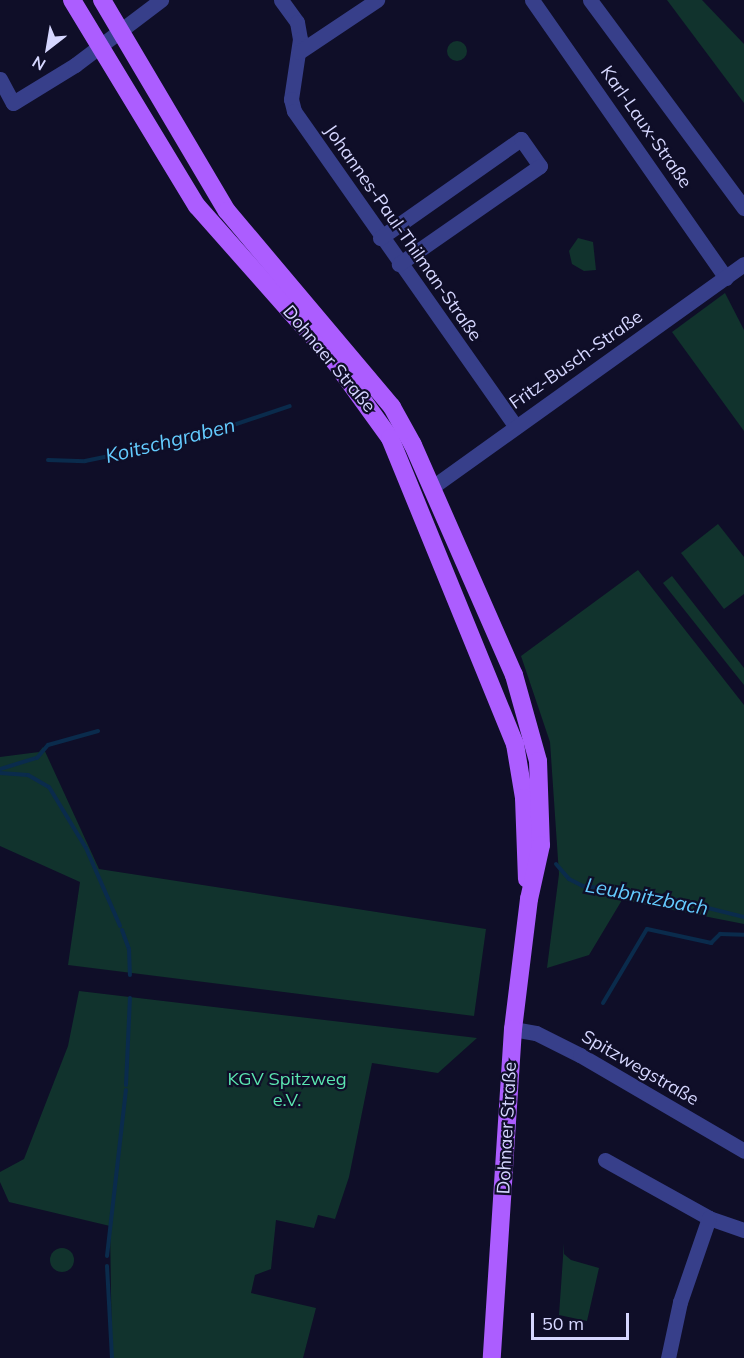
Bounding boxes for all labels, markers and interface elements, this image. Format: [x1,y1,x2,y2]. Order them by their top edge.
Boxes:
north arrow [18,18,78,78]
text: N [28,52,49,75]
street label: Karl-Laux-Straße [596,62,696,192]
street label: Johannes-Paul-Thilman-Straße [320,121,486,345]
street label: Dohnaer Straße [278,301,380,417]
street label: Fritz-Busch-Straße [505,306,647,414]
water label: Koitschgraben [103,412,237,468]
water label: Leubnitzbach [584,872,710,920]
street label: Spitzwegstraße [578,1026,702,1110]
street label: Dohnaer Straße [493,1061,521,1195]
park label: KGV Spitzweg e.V. [227,1069,347,1112]
scale bar [534,1301,632,1339]
text: 50 m [542,1312,584,1335]

